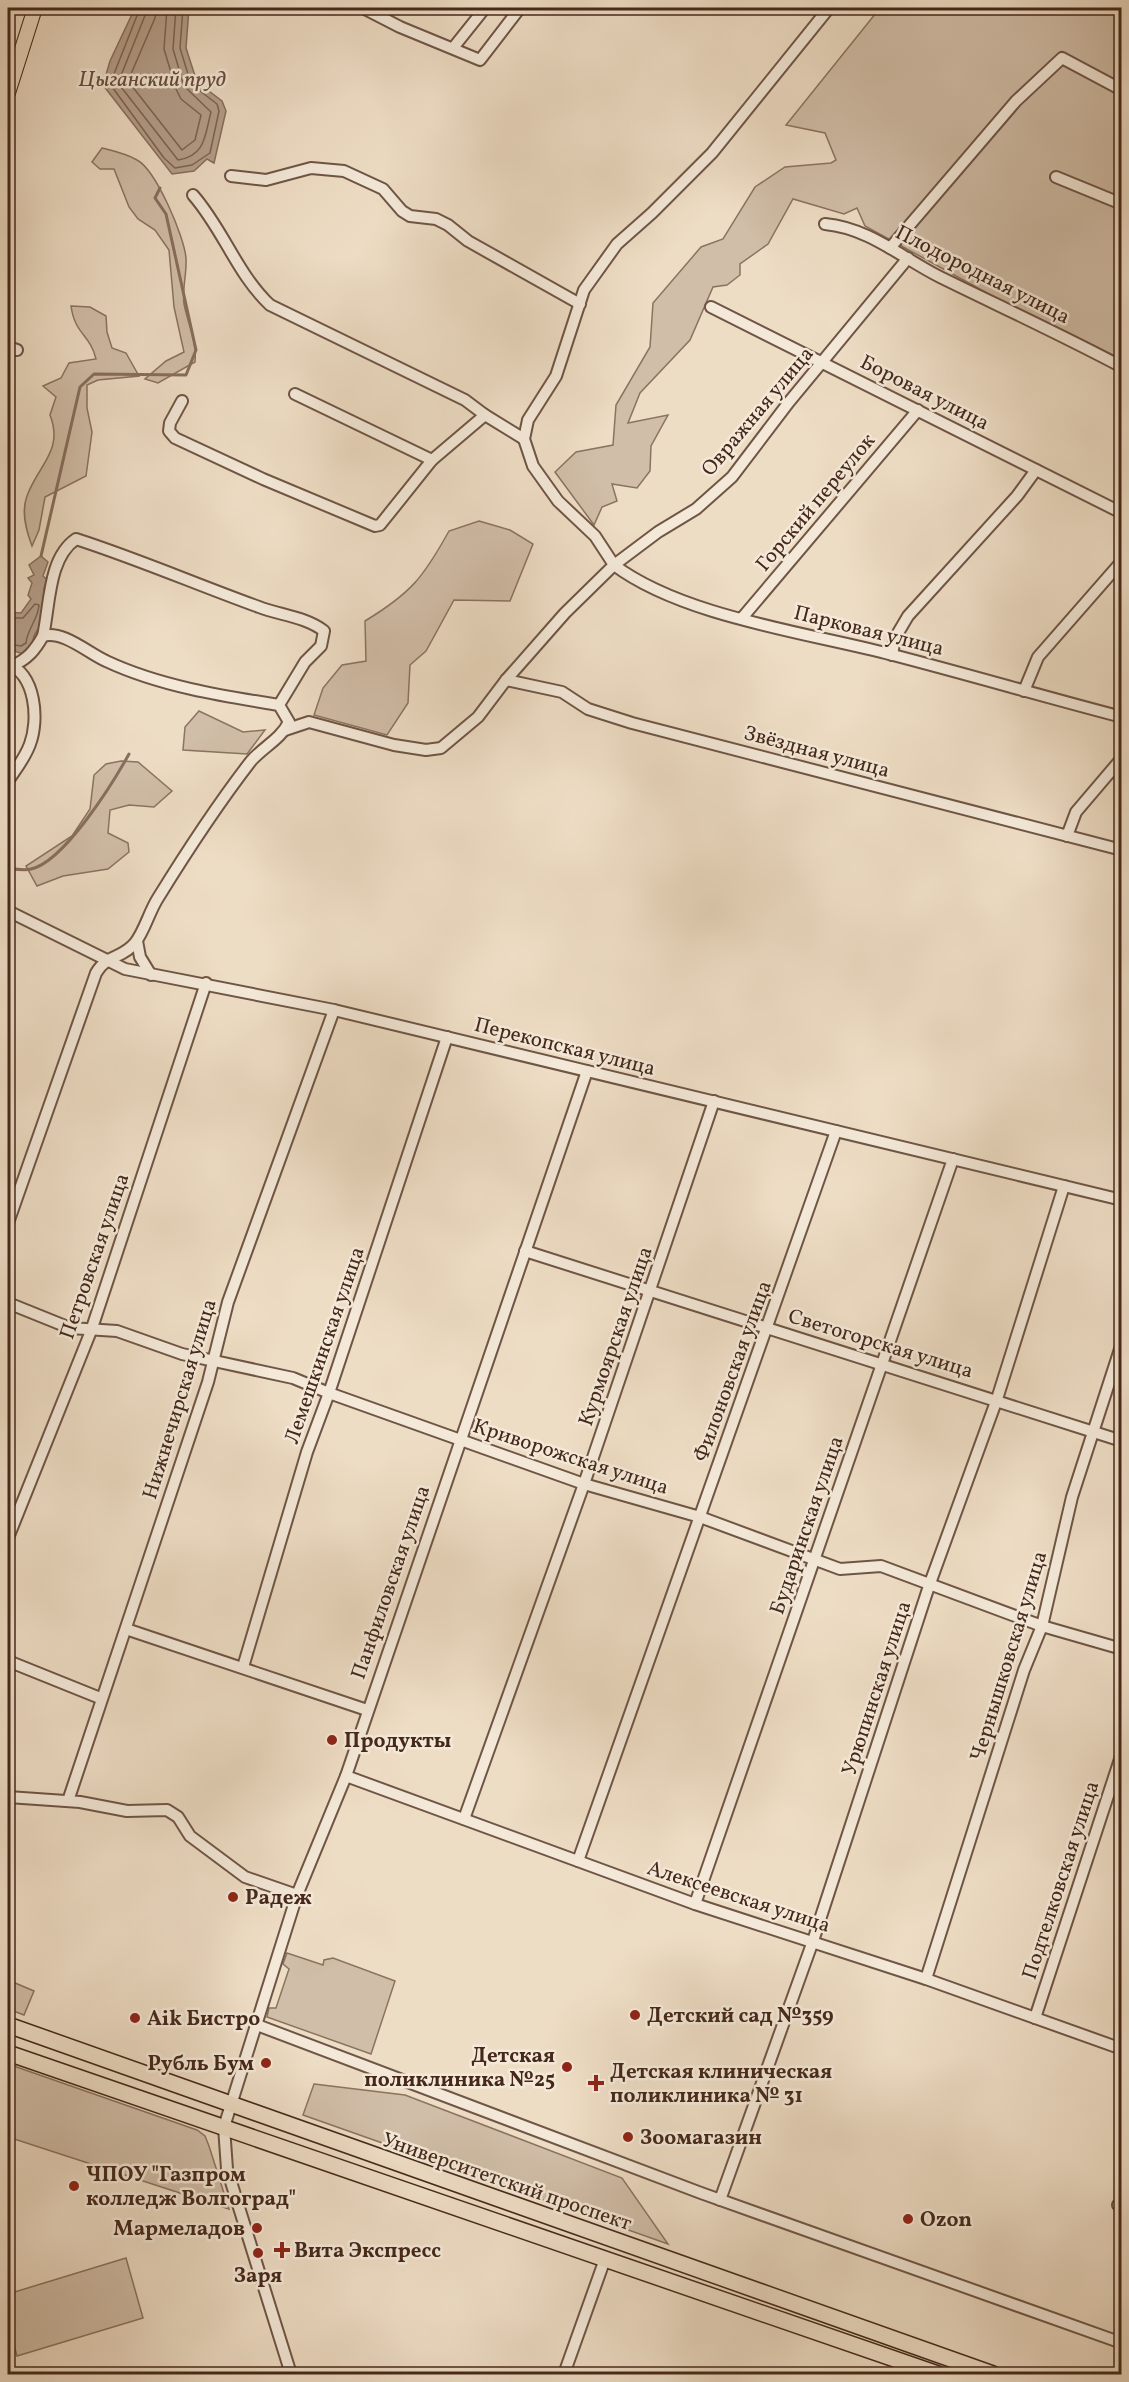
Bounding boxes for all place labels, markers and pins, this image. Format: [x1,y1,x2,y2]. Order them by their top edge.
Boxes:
place label: Продукты [344,1727,451,1756]
marker: Продукты [325,1733,339,1747]
place label: Радеж [245,1884,312,1913]
marker: Радеж [226,1890,240,1904]
place label: Детский сад №359 [647,2002,834,2031]
place label: Aik Бистро [147,2005,260,2034]
marker: Детский сад №359 [628,2008,642,2022]
marker: Aik Бистро [128,2011,142,2025]
place label: Детская поликлиника №25 [364,2042,555,2095]
place label: Рубль Бум [147,2050,254,2079]
marker: Рубль Бум [259,2056,273,2070]
place label: Детская клиническая поликлиника № 31 [610,2058,832,2111]
marker: Детская поликлиника №25 [560,2060,574,2074]
marker: Детская клиническая поликлиника № 31 [587,2074,605,2092]
place label: Зоомагазин [640,2124,762,2153]
marker: Зоомагазин [621,2130,635,2144]
place label: ЧПОУ "Газпром колледж Волгоград" [86,2161,296,2214]
marker: ЧПОУ "Газпром колледж Волгоград" [67,2179,81,2193]
place label: Ozon [920,2206,972,2235]
marker: Ozon [901,2212,915,2226]
place label: Мармеладов [113,2215,245,2244]
marker: Мармеладов [250,2221,264,2235]
place label: Вита Экспресс [294,2237,441,2266]
marker: Вита Экспресс [275,2243,289,2257]
marker: Заря [251,2246,265,2260]
place label: Заря [234,2262,282,2291]

